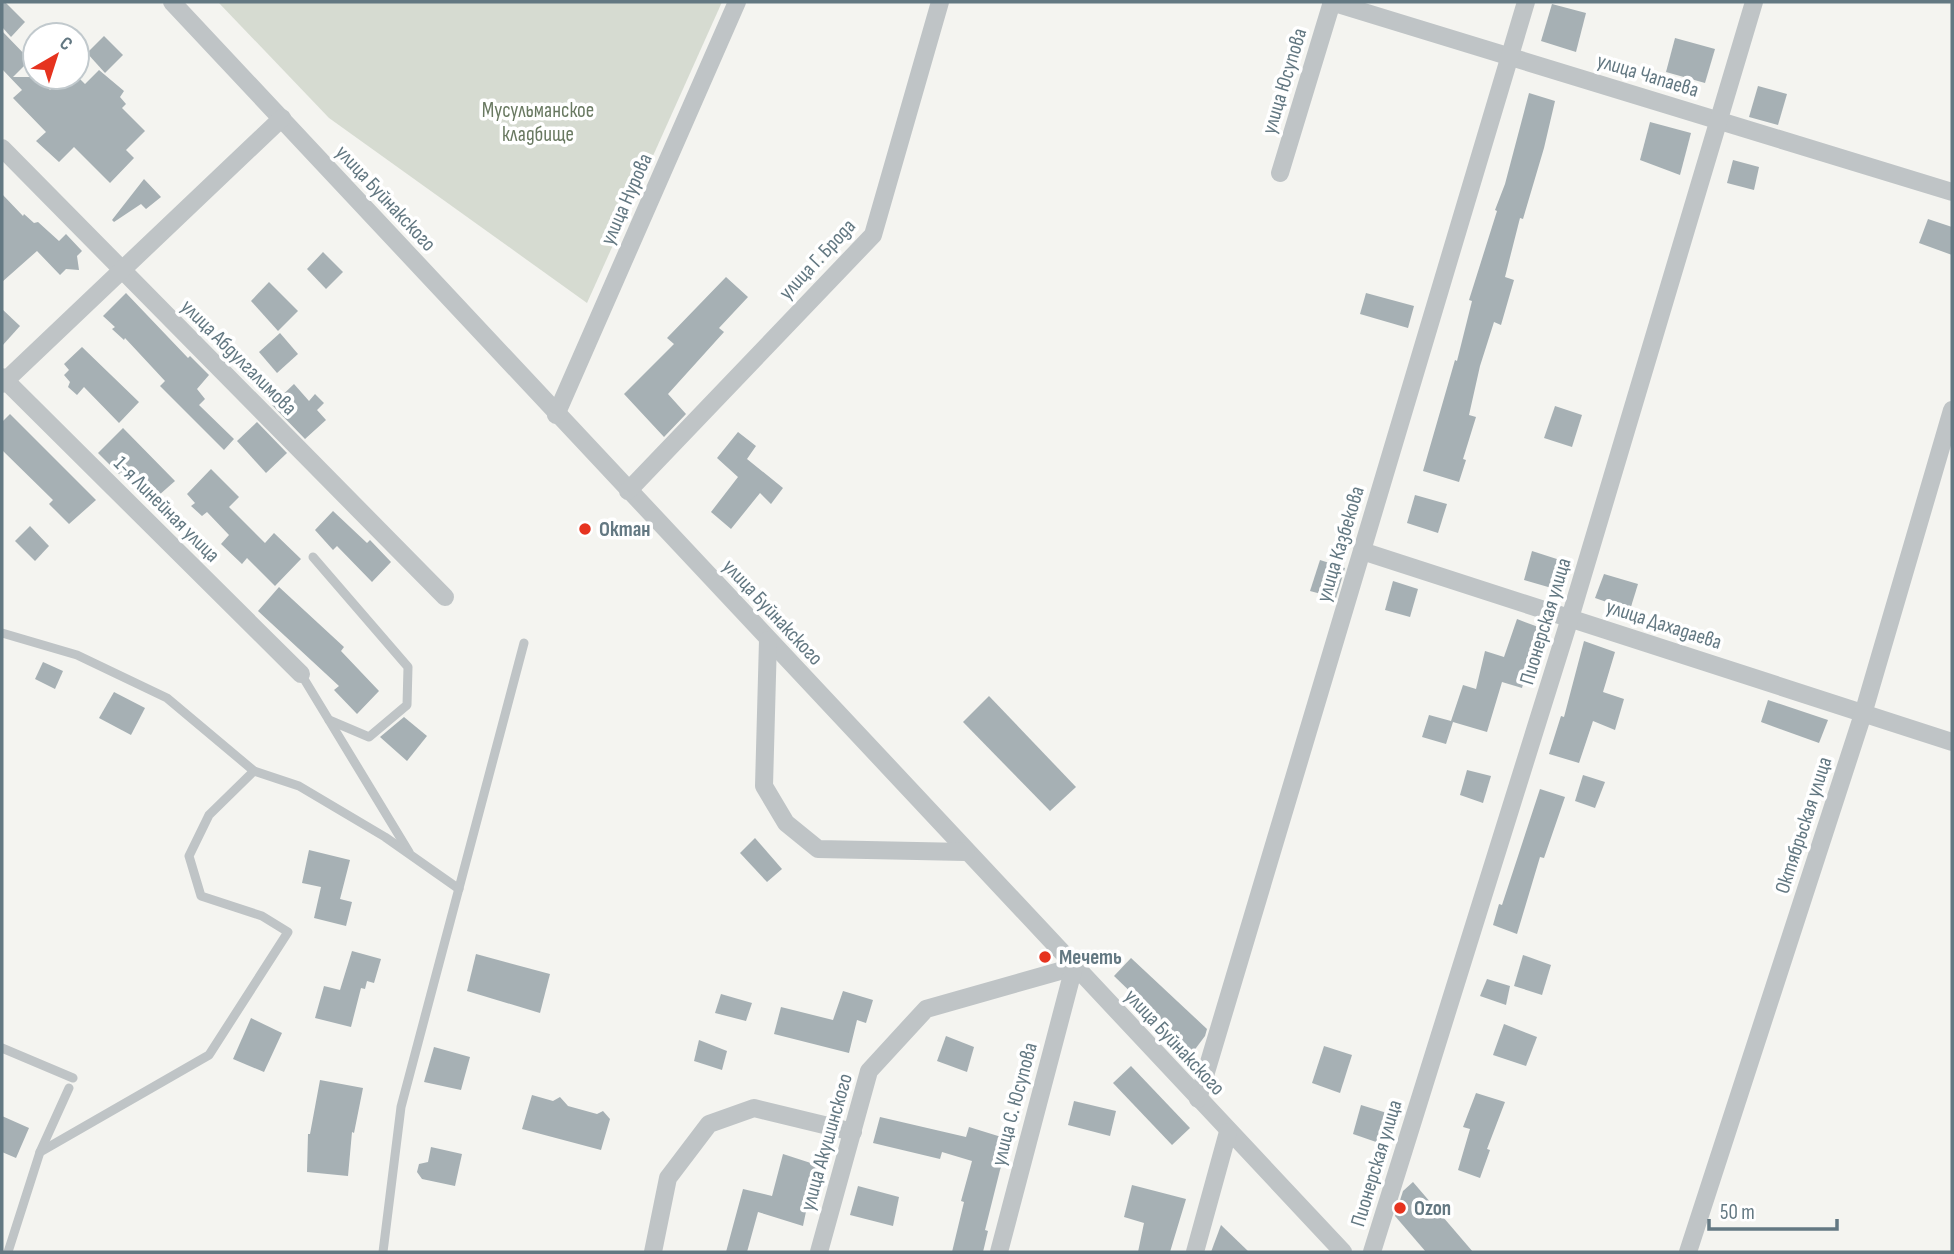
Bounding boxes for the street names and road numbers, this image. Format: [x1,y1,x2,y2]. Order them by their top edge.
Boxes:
street label: улица Юсупова [1257,25,1312,137]
street label: улица Чапаева [1594,48,1702,103]
street label: улица Буйнакского [330,140,441,257]
street label: улица Нурова [595,150,658,249]
street label: улица Г. Брода [774,214,861,305]
street label: улица Абдулгалимова [176,294,302,420]
street label: 1-я Линейная улица [108,451,225,568]
street label: улица Казбекова [1311,483,1370,605]
street label: улица Буйнакского [717,554,828,671]
street label: Пионерская улица [1514,555,1577,687]
street label: улица Дахадаева [1603,594,1725,655]
street label: Октябрьская улица [1770,754,1837,897]
street label: улица Буйнакского [1119,984,1230,1101]
street label: улица С. Юсупова [986,1040,1043,1168]
street label: улица Акушинского [795,1071,858,1214]
street label: Пионерская улица [1345,1097,1408,1229]

